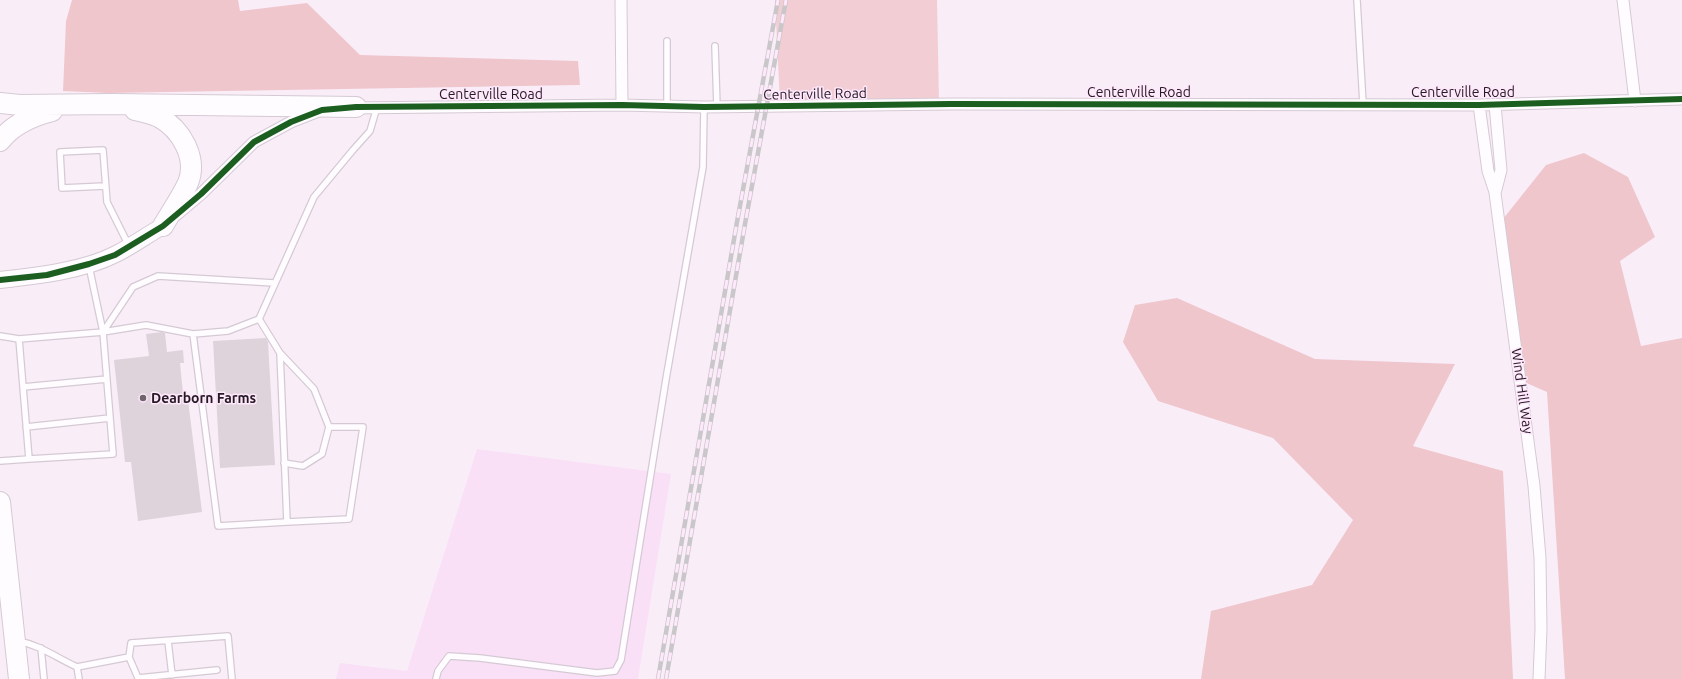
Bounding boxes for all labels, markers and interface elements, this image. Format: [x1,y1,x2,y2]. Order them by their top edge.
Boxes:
street label: Centerville Road [1087,84,1191,100]
street label: Centerville Road [1411,84,1515,100]
street label: Centerville Road [763,85,867,103]
street label: Centerville Road [439,86,543,102]
street label: Wind Hill Way [1508,347,1536,435]
place label: Dearborn Farms [151,390,256,406]
marker: Dearborn Farms [138,393,148,403]

